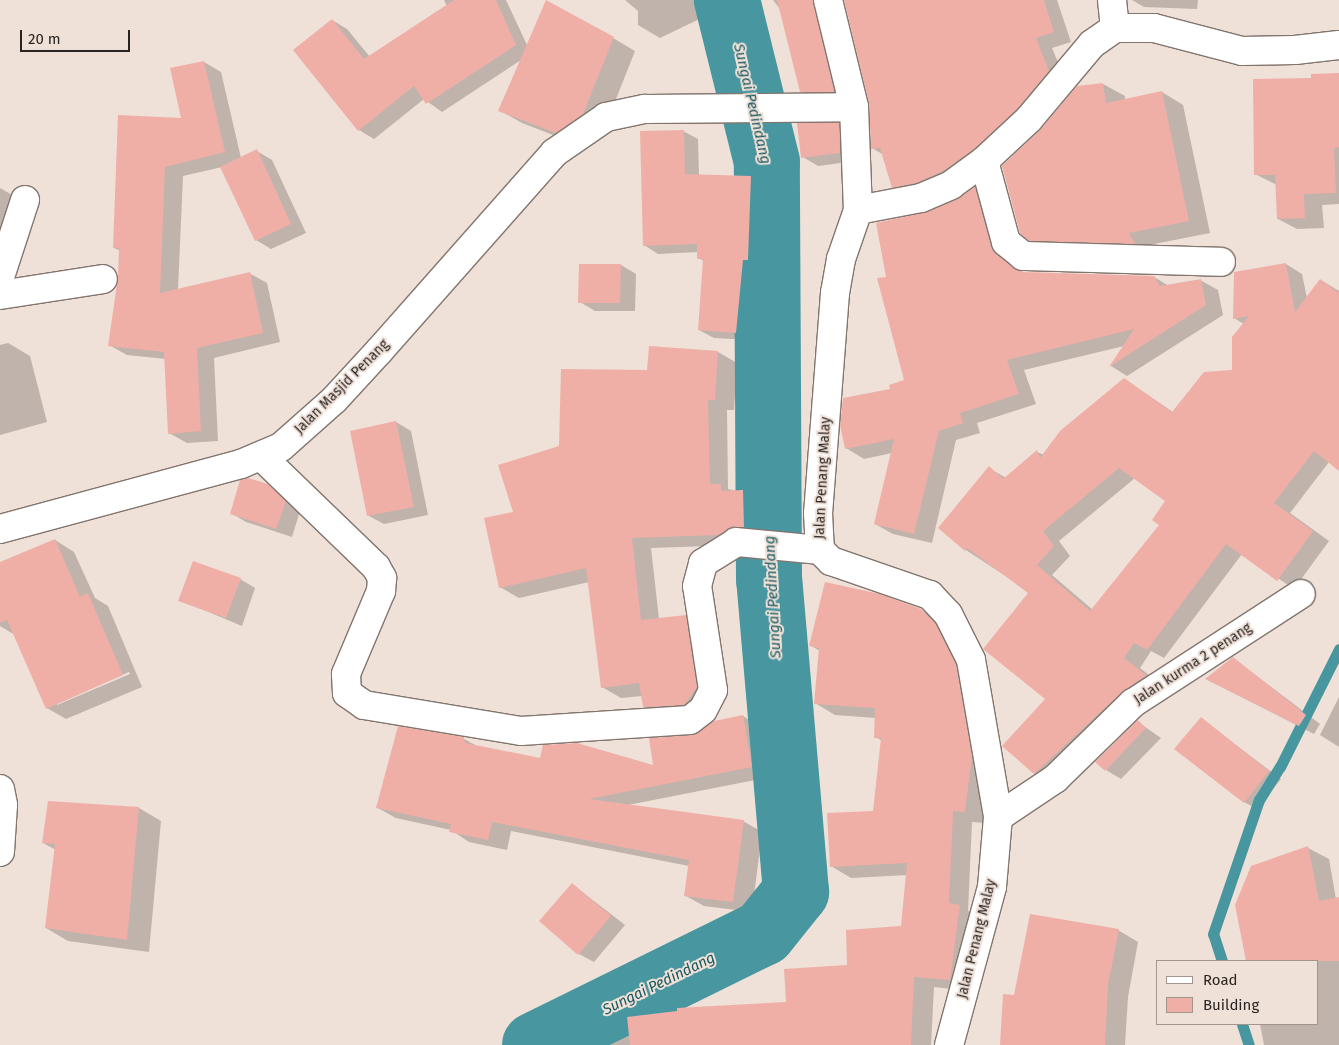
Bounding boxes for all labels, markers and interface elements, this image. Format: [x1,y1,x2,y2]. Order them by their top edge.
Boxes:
scale bar [22,20,132,52]
text: 20 m [28,30,61,48]
water label: Sungai Pedindang [729,42,775,166]
street label: Jalan Masjid Penang [291,336,393,438]
street label: Jalan Penang Malay [811,416,835,540]
water label: Sungai Pedindang [761,535,785,659]
street label: Jalan kurma 2 penang [1131,620,1255,708]
street label: Jalan Penang Malay [954,878,1000,1000]
water label: Sungai Pedindang [600,949,718,1019]
legend [1156,960,1319,1025]
text: Road [1203,971,1238,989]
text: Building [1203,996,1259,1014]

